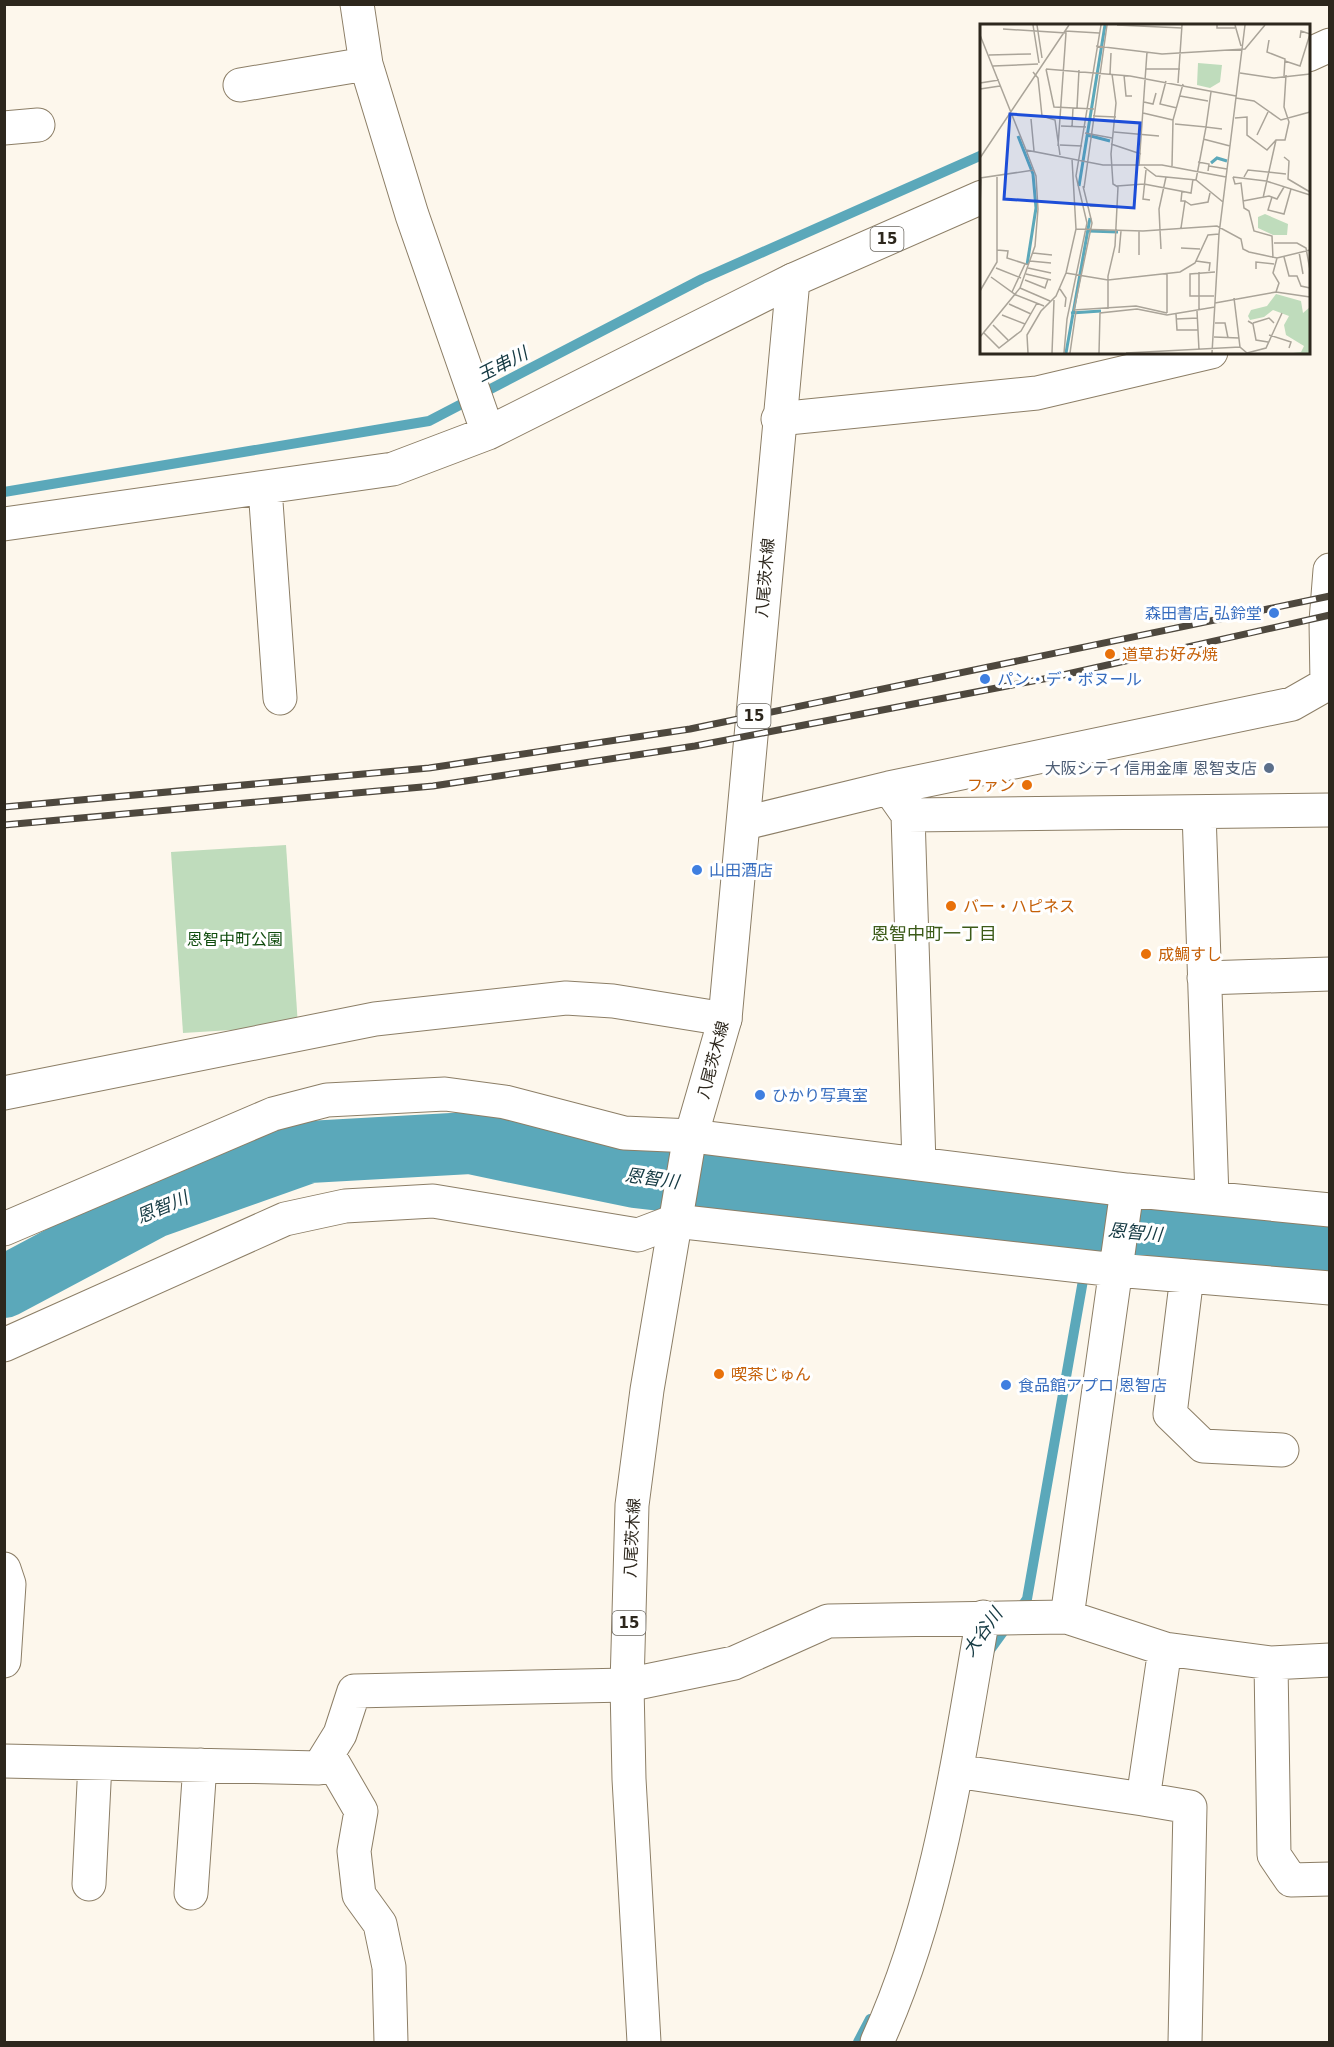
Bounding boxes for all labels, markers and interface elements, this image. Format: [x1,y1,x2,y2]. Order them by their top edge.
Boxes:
inset map [980,24,1310,354]
road number: 15 [870,227,904,251]
water label: 玉串川 [473,341,533,386]
street label: 八尾茨木線 [752,537,778,619]
place label: 森田書店 弘鈴堂 [1145,604,1262,623]
marker: 森田書店 弘鈴堂 [1267,606,1281,620]
place label: 道草お好み焼 [1122,645,1218,664]
marker: 道草お好み焼 [1103,647,1117,661]
place label: パン・デ・ボヌール [997,670,1142,689]
marker: パン・デ・ボヌール [978,672,992,686]
road number: 15 [738,704,771,728]
place label: 大阪シティ信用金庫 恩智支店 [1045,759,1257,778]
marker: 大阪シティ信用金庫 恩智支店 [1262,761,1276,775]
place label: ファン [967,776,1015,795]
marker: ファン [1020,778,1034,792]
place label: 山田酒店 [709,861,773,880]
marker: 山田酒店 [690,863,704,877]
place label: バー・ハピネス [963,897,1075,916]
marker: バー・ハピネス [944,899,958,913]
district label: 恩智中町一丁目 [871,923,997,944]
park label: 恩智中町公園 [187,930,283,949]
place label: 成鯛すし [1158,945,1222,964]
marker: 成鯛すし [1139,947,1153,961]
street label: 八尾茨木線 [693,1019,733,1101]
place label: ひかり写真室 [772,1086,868,1105]
marker: ひかり写真室 [753,1088,767,1102]
water label: 恩智川 [624,1164,682,1192]
water label: 恩智川 [133,1186,193,1227]
water label: 恩智川 [1107,1219,1165,1245]
place label: 喫茶じゅん [731,1365,811,1384]
marker: 喫茶じゅん [712,1367,726,1381]
place label: 食品館アプロ 恩智店 [1018,1376,1167,1395]
marker: 食品館アプロ 恩智店 [999,1378,1013,1392]
street label: 八尾茨木線 [620,1498,644,1578]
water label: 大谷川 [958,1602,1008,1660]
road number: 15 [612,1611,646,1635]

